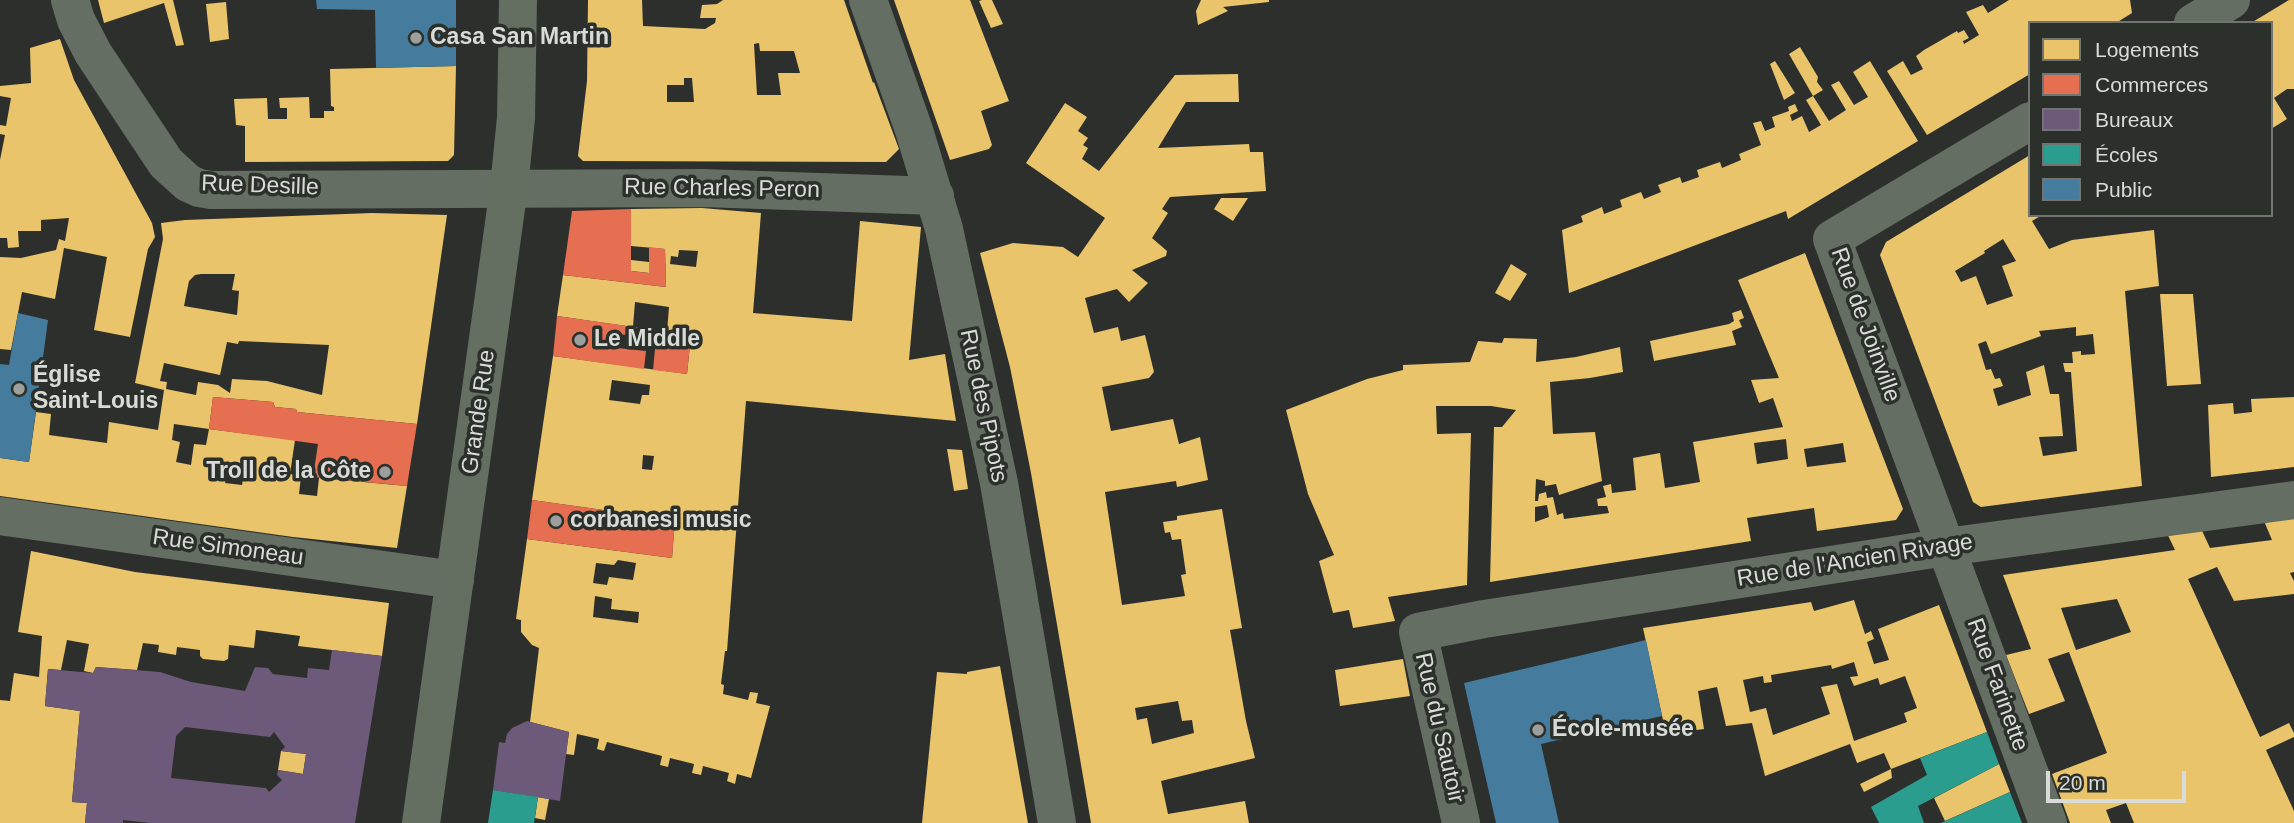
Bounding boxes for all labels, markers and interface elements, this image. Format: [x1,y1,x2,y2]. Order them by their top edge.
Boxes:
legend [2028,21,2273,217]
place label: Casa San Martin [430,24,609,52]
marker: Casa San Martin [408,30,424,46]
text: Logements [2095,38,2199,61]
text: Commerces [2095,73,2208,96]
text: Bureaux [2095,108,2173,131]
text: Écoles [2095,143,2158,166]
street label: Rue Desille [201,170,319,202]
street label: Rue Charles Peron [624,173,820,205]
text: Public [2095,178,2152,201]
street label: Rue de Joinville [1824,244,1906,406]
place label: Le Middle [594,326,700,354]
street label: Rue des Pipots [953,327,1013,485]
marker: Le Middle [572,332,588,348]
street label: Grande Rue [457,348,501,476]
place label: Église Saint-Louis [33,362,158,416]
marker: Église Saint-Louis [11,381,27,397]
place label: Troll de la Côte [206,458,371,486]
marker: Troll de la Côte [377,464,393,480]
place label: corbanesi music [570,507,752,535]
marker: corbanesi music [548,513,564,529]
street label: Rue Simoneau [151,524,305,572]
street label: Rue de l'Ancien Rivage [1735,529,1975,593]
street label: Rue Farinette [1960,615,2034,755]
street label: Rue du Sautoir [1408,650,1470,806]
place label: École-musée [1552,716,1694,744]
marker: École-musée [1530,722,1546,738]
scale bar [2049,756,2189,800]
text: 20 m [2059,771,2106,794]

